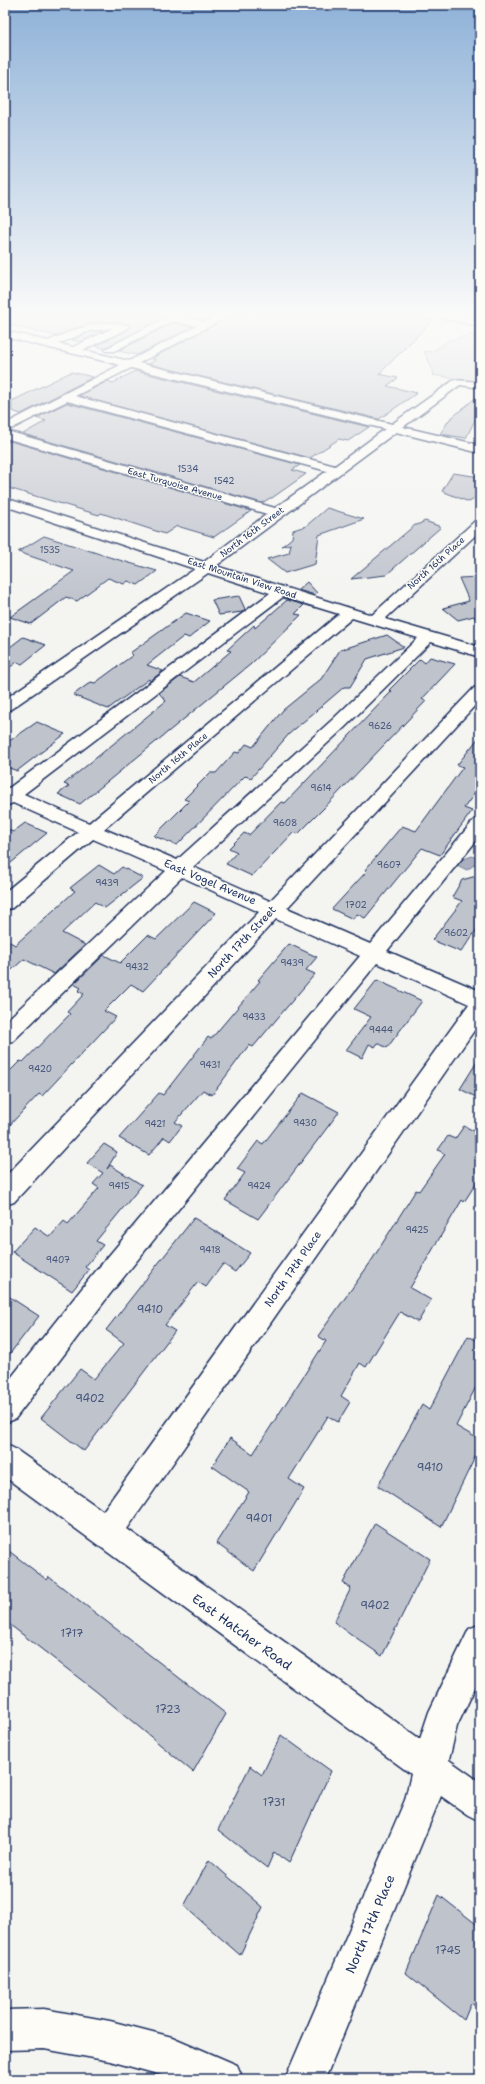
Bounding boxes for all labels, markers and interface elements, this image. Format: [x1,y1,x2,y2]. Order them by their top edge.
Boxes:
house number: 1534 [178,463,198,475]
street label: East Turquoise Avenue [126,465,224,503]
house number: 1542 [214,475,234,487]
street label: North 16th Street [218,504,286,560]
street label: North 16th Place [405,534,467,592]
house number: 1535 [40,544,60,556]
street label: East Mountain View Road [186,555,298,601]
house number: 9626 [368,720,392,732]
street label: North 16th Place [146,730,210,786]
house number: 9614 [310,782,332,794]
house number: 9608 [273,817,297,829]
street label: East Vogel Avenue [161,856,259,908]
house number: 9607 [377,859,401,871]
house number: 9439 [95,877,119,889]
house number: 1702 [345,899,367,911]
street label: North 17th Street [204,902,280,982]
house number: 9602 [444,927,468,939]
house number: 9439 [280,957,304,969]
house number: 9432 [125,961,149,973]
house number: 9433 [242,1011,266,1023]
house number: 9444 [369,1024,393,1036]
house number: 9431 [199,1059,221,1071]
house number: 9420 [28,1063,52,1075]
house number: 9430 [293,1117,317,1129]
house number: 9421 [144,1118,166,1130]
house number: 9415 [109,1180,129,1192]
house number: 9424 [247,1180,271,1192]
house number: 9425 [405,1224,429,1236]
street label: North 17th Place [261,1228,325,1310]
house number: 9418 [199,1244,221,1256]
house number: 9407 [46,1254,70,1266]
house number: 9410 [137,1302,163,1317]
house number: 9402 [75,1391,105,1406]
house number: 9410 [417,1460,443,1475]
house number: 9401 [246,1511,272,1526]
street label: East Hatcher Road [189,1590,295,1674]
house number: 9402 [360,1598,390,1613]
house number: 1717 [61,1626,84,1641]
house number: 1723 [155,1702,181,1717]
house number: 1731 [263,1795,285,1810]
street label: North 17th Place [341,1872,399,1976]
house number: 1745 [435,1943,461,1958]

